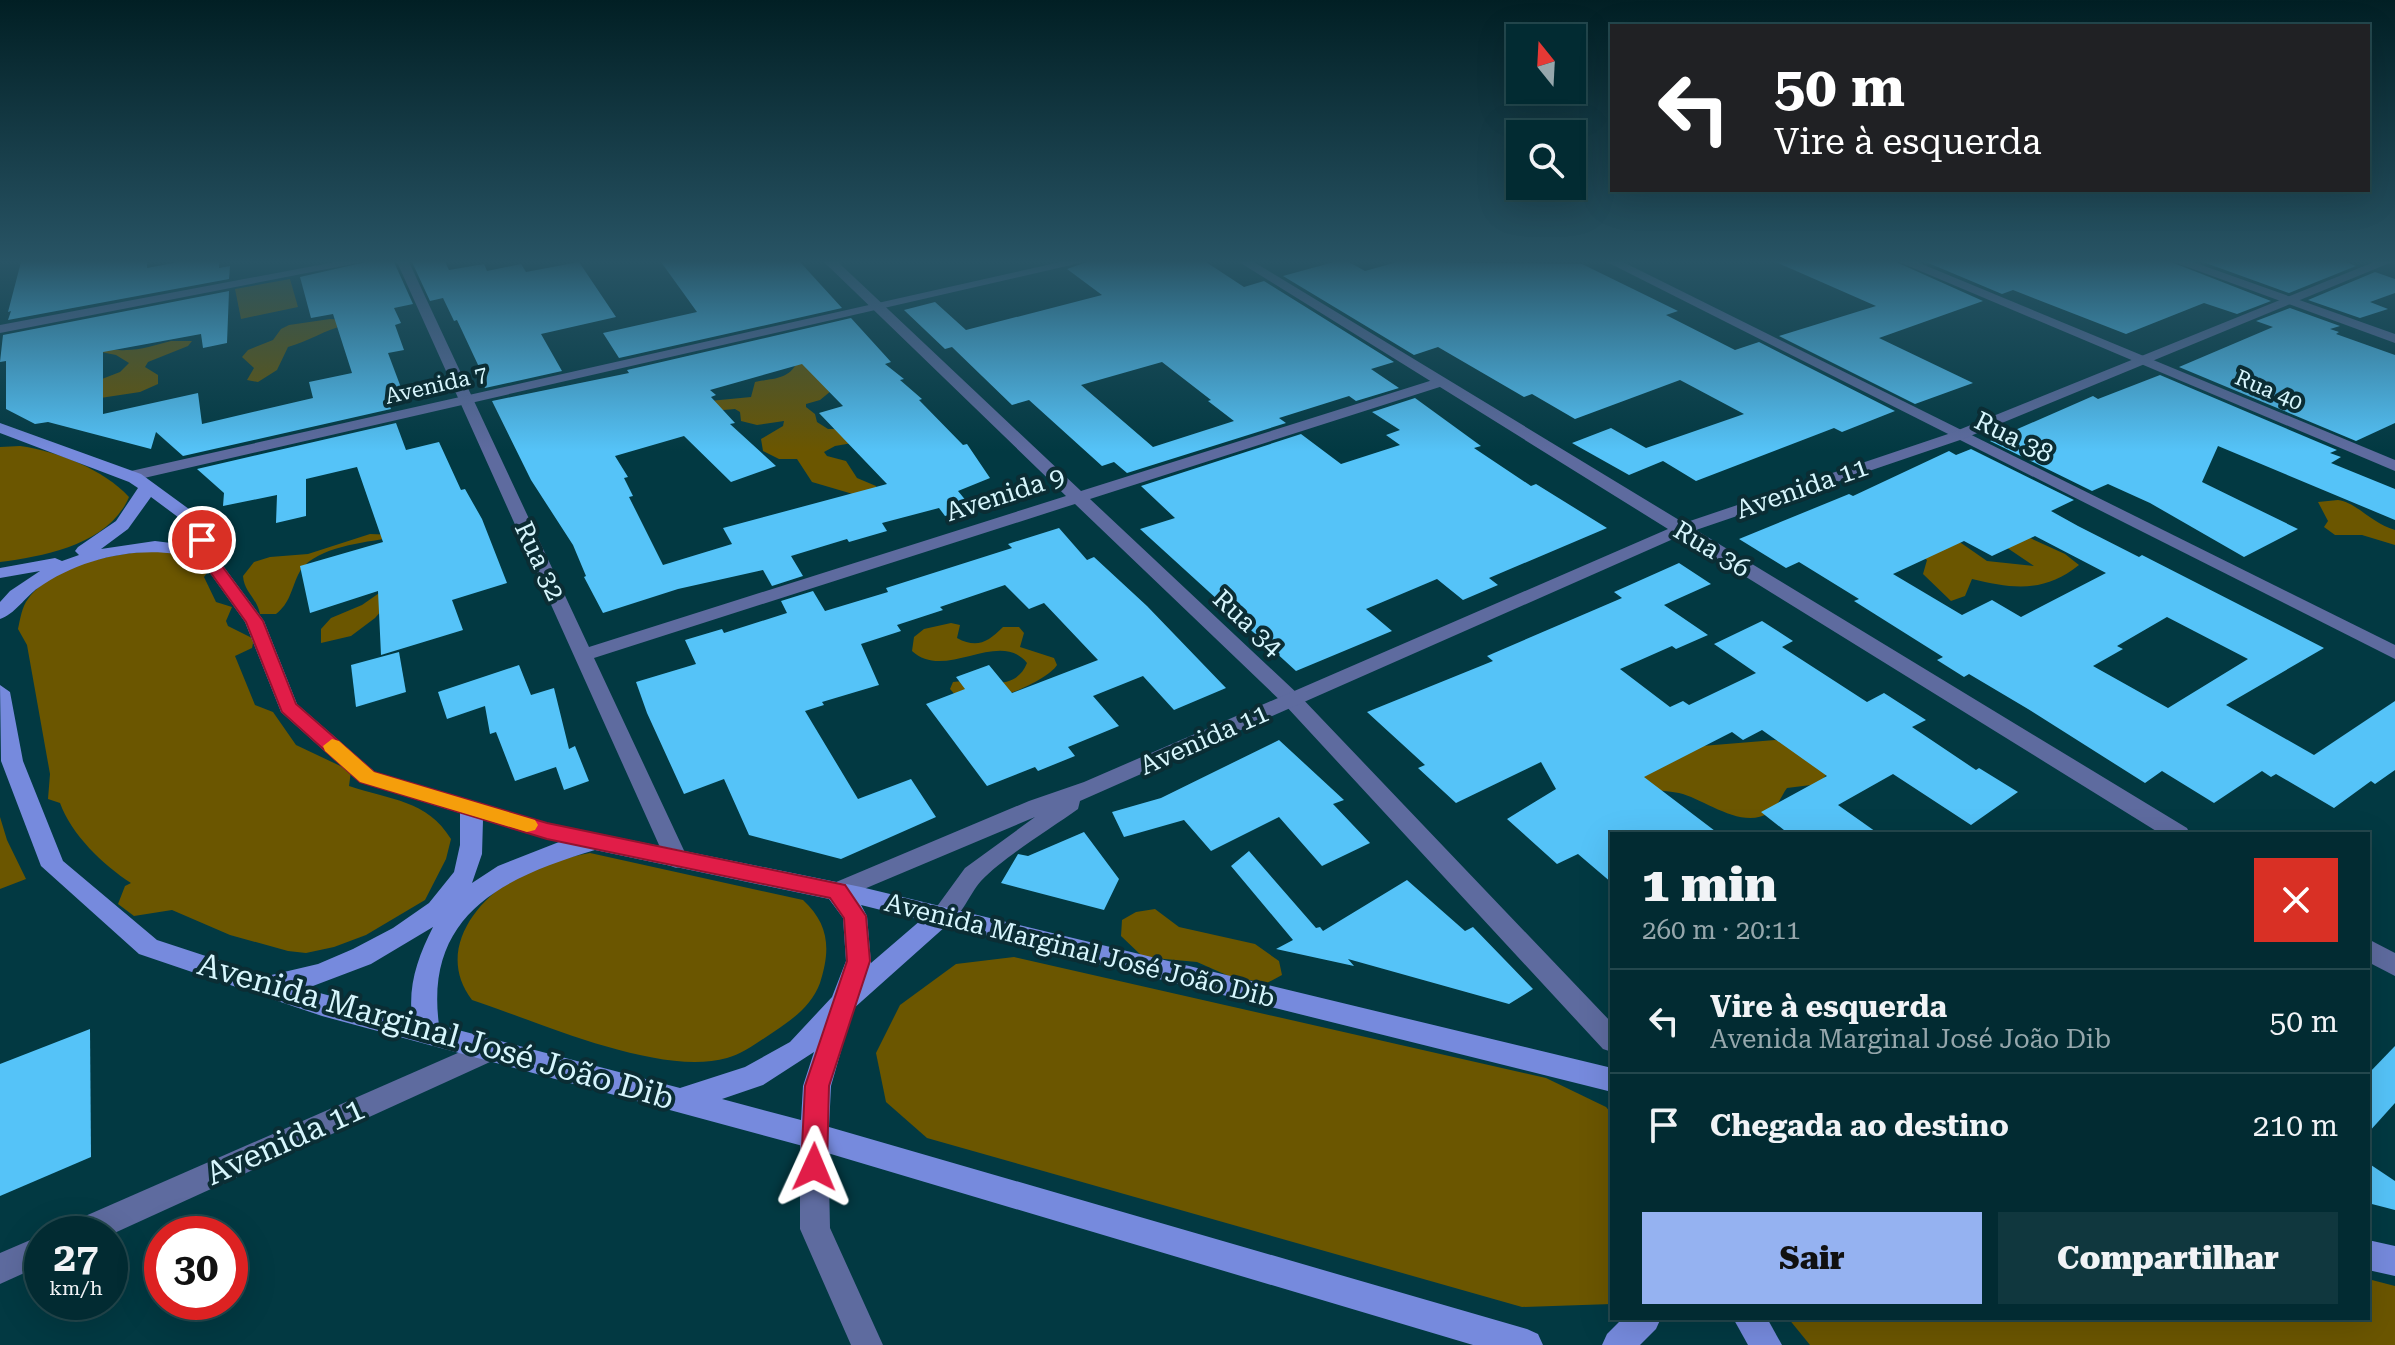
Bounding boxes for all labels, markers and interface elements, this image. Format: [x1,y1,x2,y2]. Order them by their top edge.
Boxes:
north arrow [1506,24,1586,104]
map controls [1506,24,1586,200]
text: 50 m [1774,54,1905,120]
icon: left [1642,56,1746,160]
button: search [1506,120,1586,200]
text: Vire à esquerda [1774,121,2041,163]
street label: Avenida 7 [382,361,490,409]
street label: Rua 40 [2232,365,2306,415]
street label: Rua 38 [1970,405,2058,469]
street label: Avenida 11 [1732,451,1872,525]
street label: Avenida 9 [942,461,1068,527]
pin [168,506,236,574]
street label: Rua 36 [1668,515,1756,583]
street label: Rua 32 [509,517,571,605]
icon: arrive [180,518,224,562]
street label: Rua 34 [1207,584,1289,663]
street label: Avenida 11 [1135,697,1273,781]
text: 1 min [1642,857,1777,913]
button: close [2254,858,2338,942]
street label: Avenida Marginal José João Dib [882,887,1278,1013]
text: 260 m · 20:11 [1642,915,1801,945]
street label: Avenida Marginal José João Dib [194,945,678,1117]
text: Vire à esquerda [1710,989,1947,1024]
icon: left [1642,999,1686,1043]
text: 50 m [2269,1004,2338,1039]
text: Avenida Marginal José João Dib [1710,1024,2111,1054]
street label: Avenida 11 [200,1089,370,1193]
icon: arrive [1642,1103,1686,1147]
text: Chegada ao destino [1710,1108,2009,1143]
text: 210 m [2253,1108,2338,1143]
position arrow [772,1125,856,1209]
button: Sair [1642,1212,1982,1304]
button: Compartilhar [1998,1212,2338,1304]
speed limit sign: 30 [144,1216,248,1320]
text: 27 [54,1234,98,1281]
text: km/h [49,1276,103,1300]

